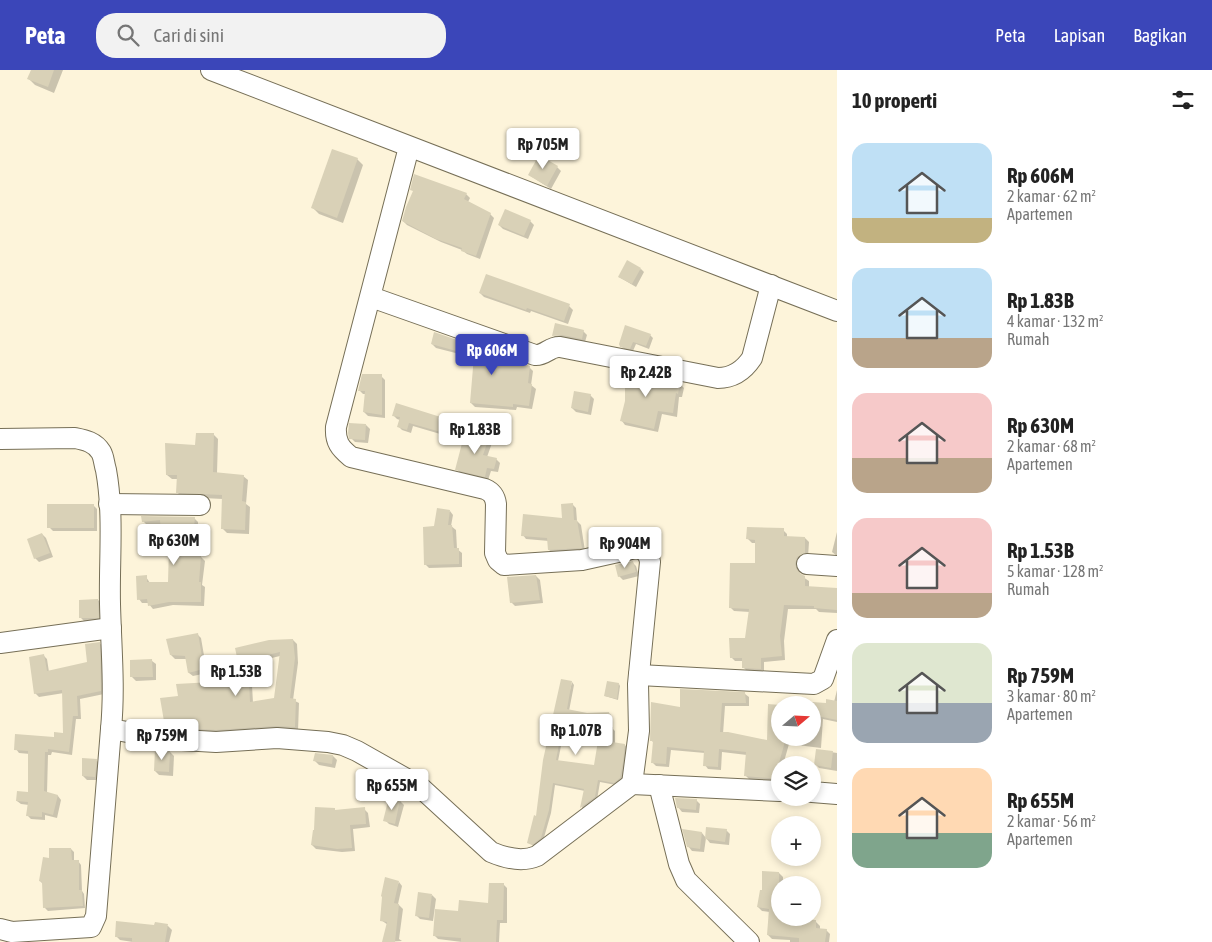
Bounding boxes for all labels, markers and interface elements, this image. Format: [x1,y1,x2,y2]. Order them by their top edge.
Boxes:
search box [96,13,446,58]
icon: search [114,21,142,49]
text: Peta [25,22,66,49]
text: Cari di sini [154,24,224,46]
text: Peta [995,25,1026,46]
text: Lapisan [1054,25,1105,46]
text: Bagikan [1133,25,1187,46]
icon: filters [1169,86,1197,114]
text: 10 properti [852,88,937,112]
pin: Rp 705M [497,128,589,170]
text: Rp 705M [517,135,569,153]
icon: home [892,163,952,223]
text: Rp 606M [1007,163,1074,187]
text: 2 kamar · 62 m² [1007,187,1096,205]
text: Apartemen [1007,205,1073,223]
icon: home [892,288,952,348]
text: Rp 1.83B [1007,288,1074,312]
text: 4 kamar · 132 m² [1007,312,1103,330]
text: Rumah [1007,330,1049,348]
pin: Rp 606M [446,334,538,376]
text: Rp 606M [466,341,518,359]
pin: Rp 2.42B [594,356,698,398]
text: Rp 2.42B [621,363,671,381]
pin: Rp 1.83B [423,412,527,455]
icon: home [892,413,952,473]
text: Rp 630M [1007,413,1074,437]
text: Rp 1.83B [450,420,500,438]
text: 2 kamar · 68 m² [1007,437,1096,455]
text: Apartemen [1007,455,1073,473]
pin: Rp 630M [128,524,220,566]
pin: Rp 904M [579,526,671,569]
text: Rp 630M [148,531,200,549]
text: Rp 904M [599,534,651,552]
icon: home [892,538,952,598]
text: Rp 1.53B [1007,538,1074,562]
text: 5 kamar · 128 m² [1007,562,1103,580]
text: Rumah [1007,580,1049,598]
pin: Rp 1.53B [184,654,288,697]
text: Rp 1.53B [211,662,261,680]
icon: home [892,663,952,723]
text: Rp 759M [1007,663,1074,687]
text: 3 kamar · 80 m² [1007,687,1096,705]
north arrow [771,696,821,746]
map controls [771,696,821,926]
text: Apartemen [1007,705,1073,723]
pin: Rp 1.07B [524,714,628,756]
pin: Rp 759M [116,718,208,761]
text: Rp 1.07B [551,721,601,739]
text: Rp 759M [136,726,188,744]
button: layers [771,756,821,806]
pin: Rp 655M [346,768,438,811]
text: Rp 655M [366,776,418,794]
icon: home [892,788,952,848]
text: Rp 655M [1007,788,1074,812]
text: 2 kamar · 56 m² [1007,812,1096,830]
button: + [771,816,821,866]
text: Apartemen [1007,830,1073,848]
button: − [771,876,821,926]

